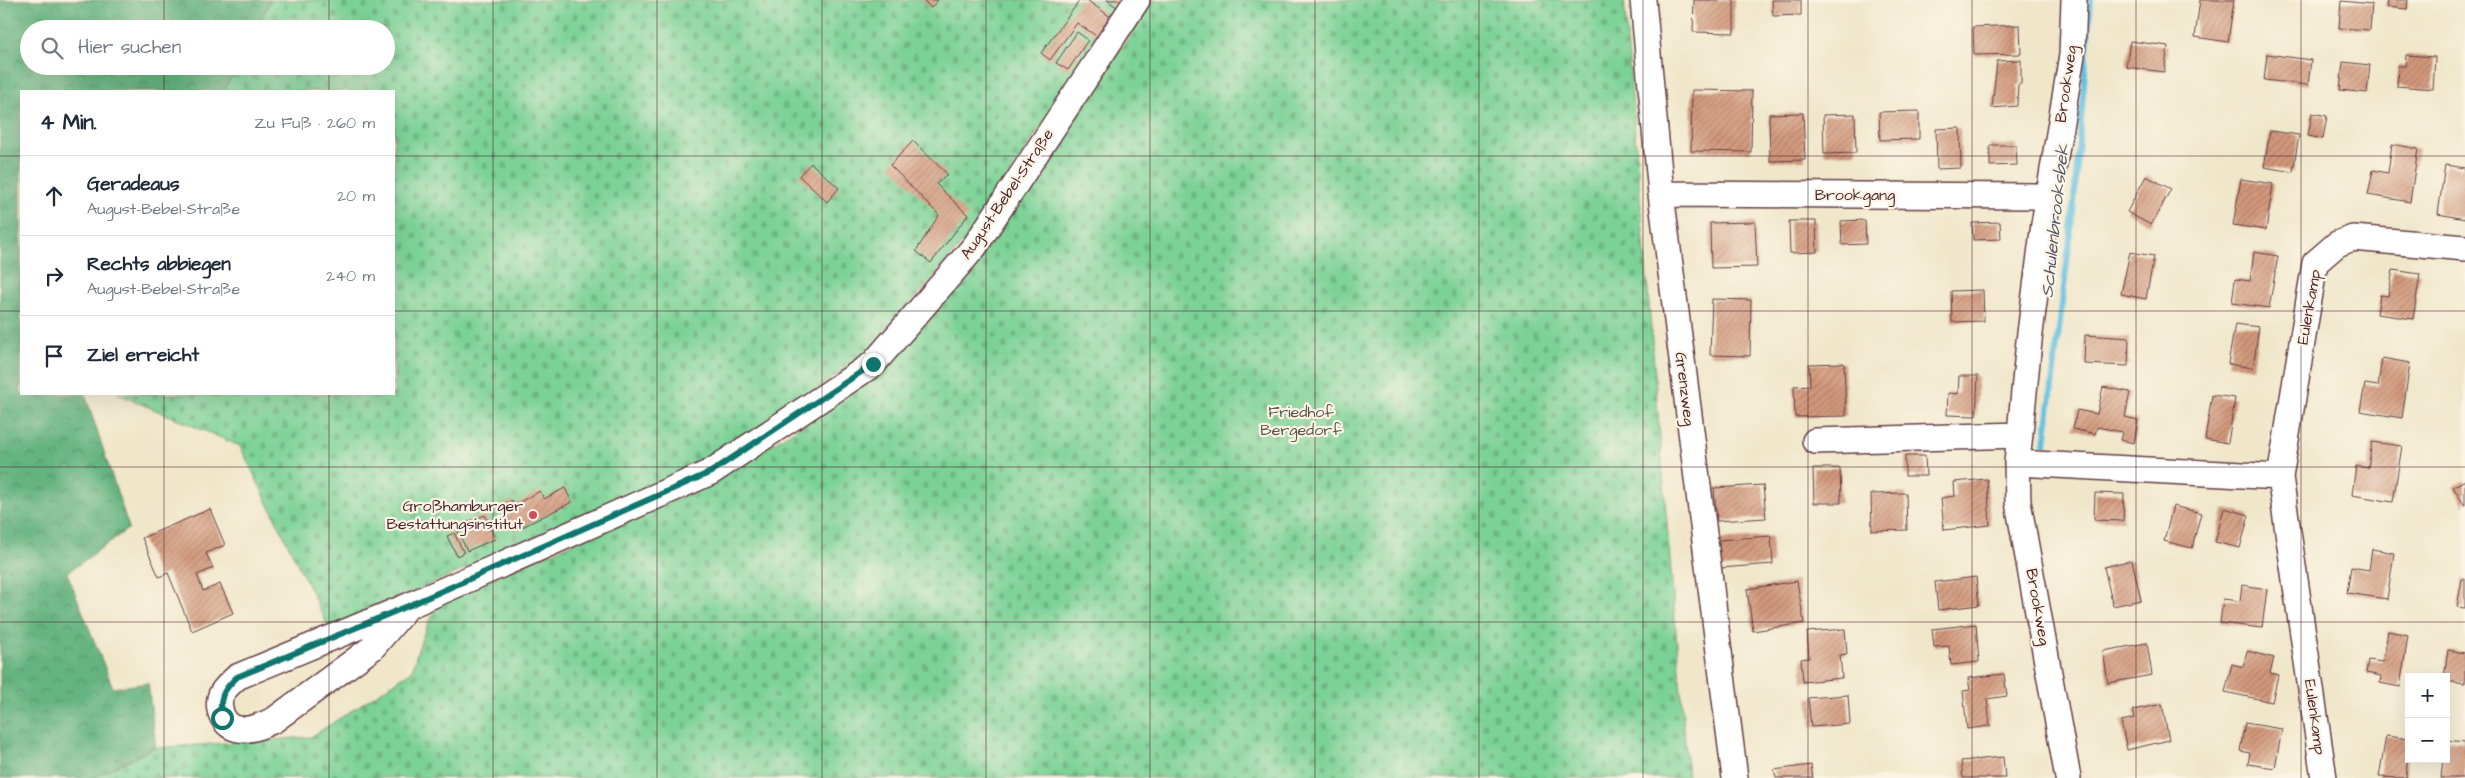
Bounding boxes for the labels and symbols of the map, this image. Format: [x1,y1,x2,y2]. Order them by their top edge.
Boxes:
street label: Brookweg [2050,44,2083,124]
street label: August-Bebel-Straße [955,124,1060,264]
water label: Schulenbrooksbek [2035,142,2076,299]
street label: Brookgang [1815,184,1895,207]
street label: Eulenkamp [2292,268,2326,346]
street label: Grenzweg [1669,351,1700,427]
route end [862,353,885,376]
park label: Friedhof Bergedorf [1260,401,1342,442]
place label: Großhamburger Bestattungsinstitut [387,495,524,536]
marker: Großhamburger Bestattungsinstitut [527,509,539,521]
street label: Brookweg [2019,567,2056,647]
street label: Eulenkamp [2299,678,2331,756]
route start [211,707,234,730]

